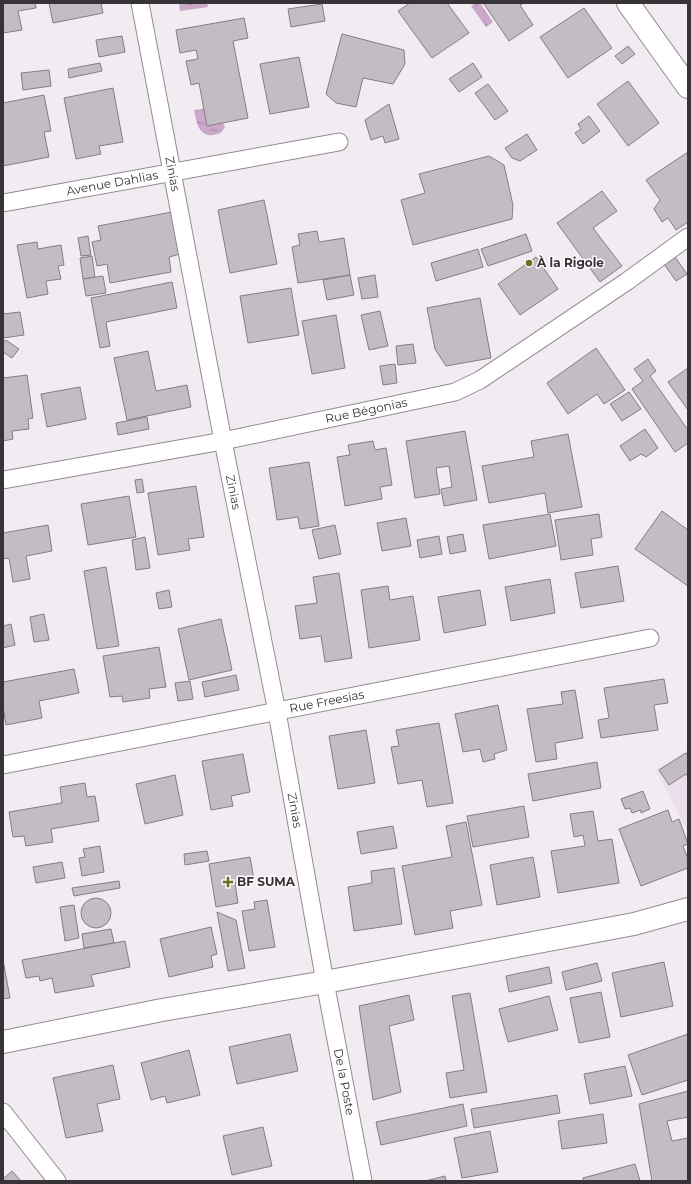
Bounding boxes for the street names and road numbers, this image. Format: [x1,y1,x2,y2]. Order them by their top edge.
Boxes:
street label: Zinias [162,155,184,193]
street label: Avenue Dahlias [65,167,159,198]
street label: Rue Bégonias [324,394,409,426]
street label: Zinias [223,473,245,511]
street label: Rue Freesias [288,686,366,716]
street label: Zinias [284,792,305,829]
street label: De la Poste [331,1047,358,1116]

